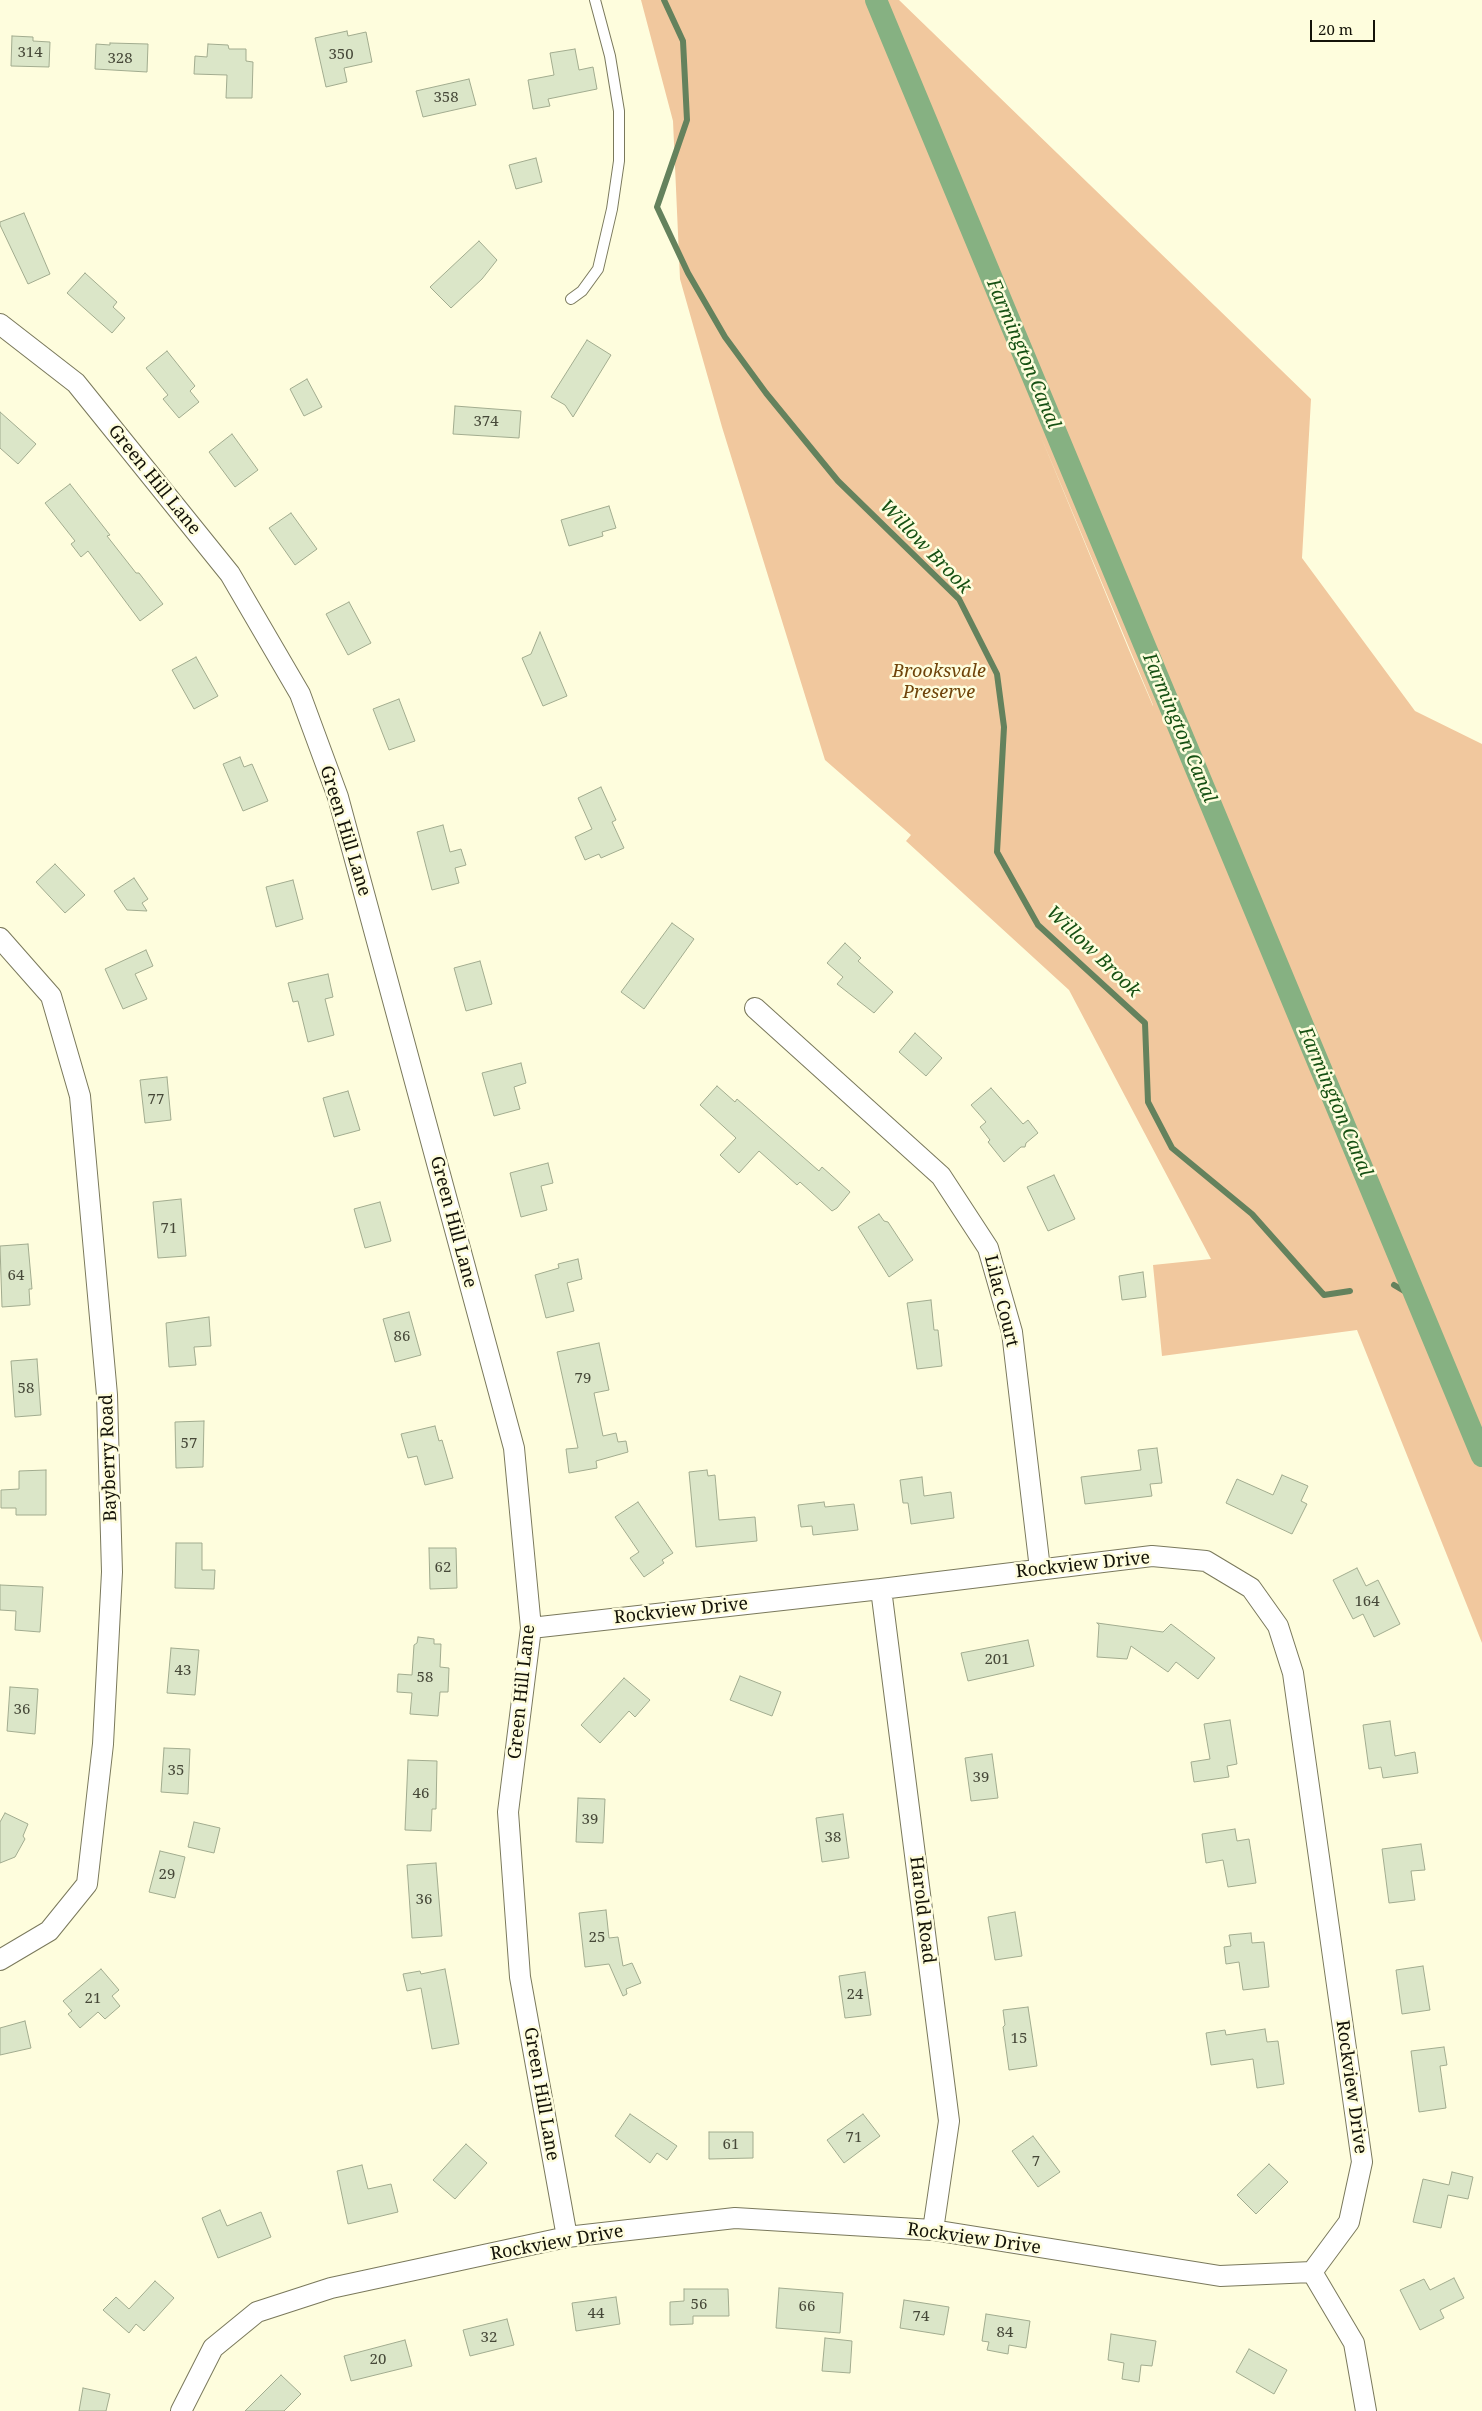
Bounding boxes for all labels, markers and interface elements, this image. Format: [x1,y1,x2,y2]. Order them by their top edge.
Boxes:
scale bar [1312,10,1377,42]
text: 20 m [1318,19,1353,39]
house number: 314 [17,44,43,62]
house number: 350 [328,46,354,64]
house number: 328 [107,50,133,68]
house number: 358 [433,89,459,107]
water label: Farmington Canal [981,276,1065,432]
house number: 374 [473,413,499,431]
street label: Green Hill Lane [103,421,205,539]
water label: Willow Brook [874,495,976,599]
water label: Farmington Canal [1137,650,1221,806]
park label: Brooksvale Preserve [892,661,986,704]
street label: Green Hill Lane [315,763,375,899]
water label: Willow Brook [1041,901,1145,1003]
water label: Farmington Canal [1293,1024,1377,1180]
house number: 77 [148,1091,164,1109]
street label: Green Hill Lane [425,1154,481,1290]
house number: 71 [161,1220,177,1238]
street label: Lilac Court [979,1253,1023,1349]
house number: 64 [8,1267,24,1285]
house number: 86 [394,1328,410,1346]
house number: 79 [575,1370,591,1388]
house number: 58 [18,1380,34,1398]
street label: Bayberry Road [96,1394,122,1522]
house number: 57 [181,1435,197,1453]
street label: Rockview Drive [1015,1547,1151,1583]
house number: 62 [435,1559,451,1577]
street label: Rockview Drive [613,1593,749,1629]
house number: 164 [1354,1593,1380,1611]
street label: Green Hill Lane [504,1624,540,1760]
house number: 201 [984,1651,1010,1669]
house number: 43 [175,1662,191,1680]
house number: 58 [417,1669,433,1687]
house number: 36 [14,1701,30,1719]
house number: 35 [168,1762,184,1780]
house number: 39 [973,1769,989,1787]
house number: 46 [413,1785,429,1803]
house number: 39 [582,1811,598,1829]
house number: 38 [825,1829,841,1847]
street label: Harold Road [905,1855,939,1965]
house number: 29 [159,1866,175,1884]
house number: 36 [416,1891,432,1909]
house number: 25 [589,1929,605,1947]
house number: 24 [847,1986,863,2004]
house number: 21 [85,1990,101,2008]
street label: Rockview Drive [1331,2019,1371,2155]
street label: Green Hill Lane [519,2025,563,2163]
house number: 15 [1011,2030,1027,2048]
house number: 71 [846,2129,862,2147]
house number: 61 [723,2136,739,2154]
house number: 7 [1032,2153,1040,2171]
street label: Rockview Drive [906,2219,1042,2259]
street label: Rockview Drive [489,2221,625,2265]
house number: 56 [691,2296,707,2314]
house number: 66 [799,2298,815,2316]
house number: 44 [588,2305,604,2323]
house number: 74 [913,2308,929,2326]
house number: 84 [997,2324,1013,2342]
house number: 32 [481,2329,497,2347]
house number: 20 [370,2351,386,2369]

